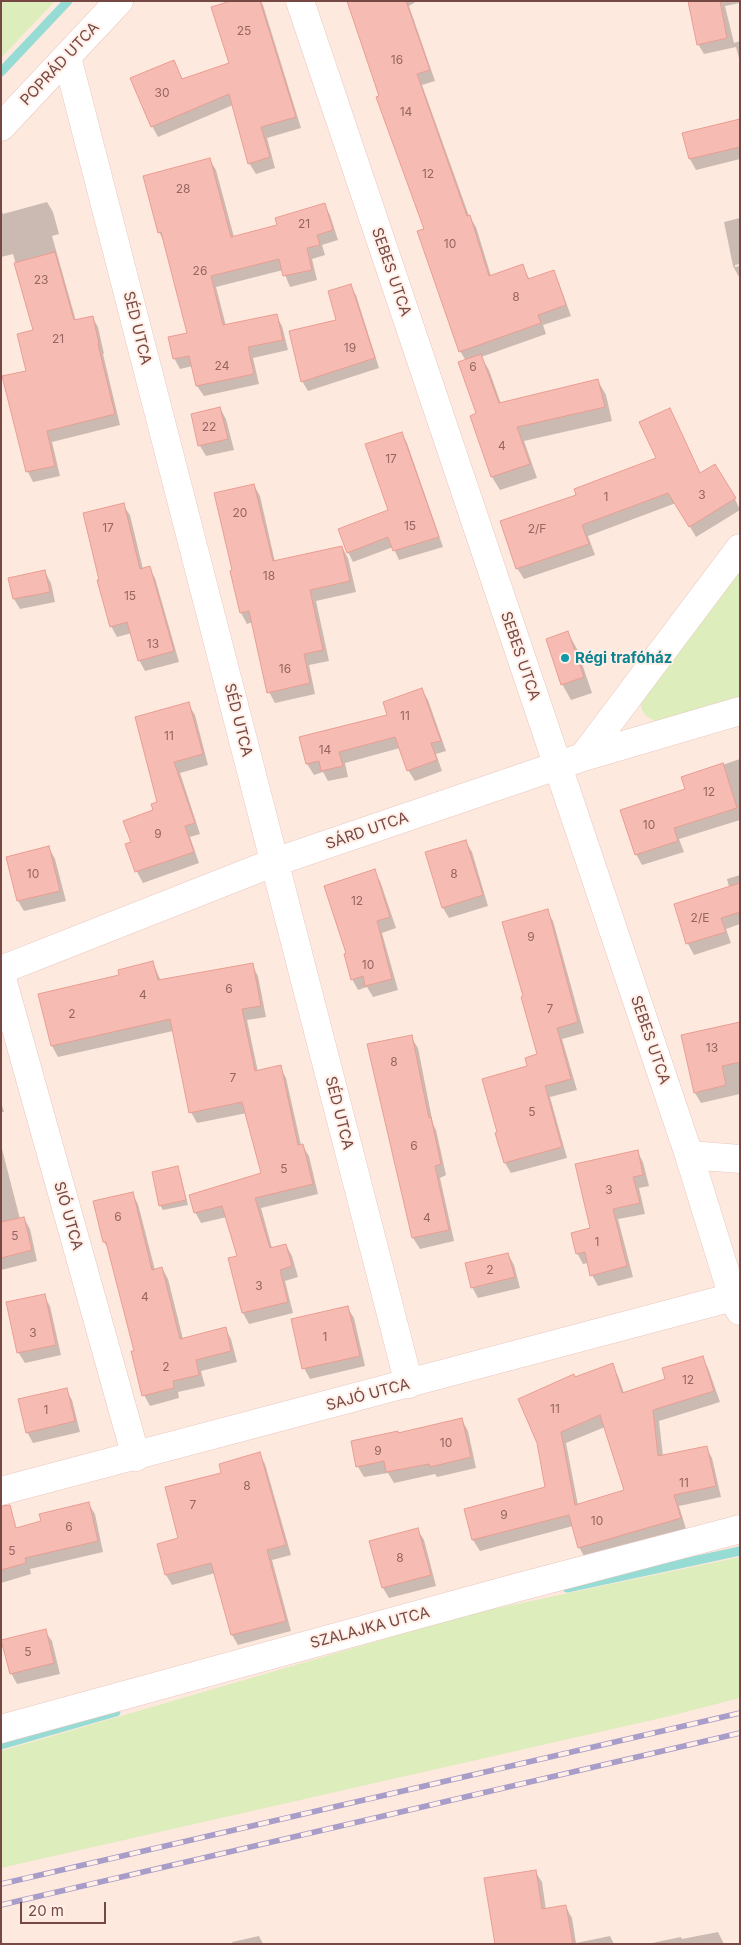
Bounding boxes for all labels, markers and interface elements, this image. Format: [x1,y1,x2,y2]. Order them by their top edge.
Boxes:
street label: POPRÁD UTCA [17,19,103,109]
house number: 25 [237,24,251,38]
house number: 16 [391,53,403,67]
house number: 30 [155,86,169,100]
house number: 14 [400,105,412,119]
house number: 12 [422,167,434,181]
house number: 28 [176,182,190,196]
house number: 21 [298,217,310,231]
street label: SEBES UTCA [367,225,415,319]
house number: 10 [444,237,456,251]
house number: 26 [193,264,207,278]
house number: 23 [34,273,48,287]
street label: SÉD UTCA [119,289,155,367]
house number: 8 [512,290,520,304]
house number: 21 [52,332,64,346]
house number: 19 [344,341,356,355]
house number: 24 [215,359,229,373]
house number: 6 [469,360,477,374]
house number: 22 [202,420,216,434]
house number: 4 [498,439,506,453]
house number: 17 [385,452,397,466]
house number: 3 [698,488,706,502]
house number: 1 [604,490,608,504]
house number: 20 [233,506,247,520]
house number: 15 [404,519,416,533]
house number: 17 [102,521,114,535]
house number: 2/F [528,522,546,536]
house number: 18 [263,569,275,583]
house number: 15 [124,589,136,603]
street label: SEBES UTCA [496,609,544,703]
house number: 13 [147,637,159,651]
place label: Régi trafóház [575,649,672,667]
marker: Régi trafóház [559,652,571,664]
house number: 16 [279,662,291,676]
street label: SÉD UTCA [220,681,256,759]
house number: 11 [400,709,410,723]
house number: 11 [164,729,174,743]
house number: 14 [319,743,331,757]
house number: 12 [703,785,715,799]
street label: SÁRD UTCA [323,808,411,854]
house number: 10 [643,818,655,832]
house number: 9 [154,827,162,841]
house number: 10 [27,867,39,881]
house number: 8 [450,867,458,881]
house number: 12 [351,894,363,908]
house number: 2/E [691,911,709,925]
house number: 9 [527,930,535,944]
house number: 10 [362,958,374,972]
house number: 6 [225,982,233,996]
house number: 4 [139,988,147,1002]
street label: SEBES UTCA [626,993,674,1087]
house number: 7 [547,1002,553,1016]
house number: 2 [68,1007,76,1021]
house number: 13 [706,1041,718,1055]
house number: 8 [390,1055,398,1069]
house number: 7 [230,1071,236,1085]
street label: SÉD UTCA [321,1074,357,1152]
house number: 5 [528,1105,536,1119]
house number: 6 [410,1139,418,1153]
house number: 5 [280,1162,288,1176]
street label: SIÓ UTCA [50,1180,86,1252]
house number: 3 [605,1183,613,1197]
house number: 6 [114,1210,122,1224]
house number: 4 [423,1211,431,1225]
house number: 5 [11,1229,19,1243]
house number: 1 [595,1235,599,1249]
house number: 2 [486,1263,494,1277]
house number: 3 [255,1279,263,1293]
house number: 4 [141,1290,149,1304]
house number: 3 [29,1326,37,1340]
house number: 1 [323,1330,327,1344]
house number: 2 [162,1360,170,1374]
house number: 12 [682,1373,694,1387]
street label: SAJÓ UTCA [324,1375,412,1415]
house number: 11 [550,1402,560,1416]
house number: 1 [44,1403,48,1417]
house number: 10 [440,1436,452,1450]
house number: 9 [374,1444,382,1458]
house number: 11 [679,1476,689,1490]
house number: 8 [243,1479,251,1493]
house number: 7 [190,1498,196,1512]
house number: 9 [500,1508,508,1522]
house number: 10 [591,1514,603,1528]
house number: 6 [65,1520,73,1534]
house number: 5 [8,1544,16,1558]
house number: 8 [396,1551,404,1565]
street label: SZALAJKA UTCA [308,1603,432,1653]
house number: 5 [24,1645,32,1659]
scale bar [22,1892,109,1924]
text: 20 m [28,1901,64,1920]

